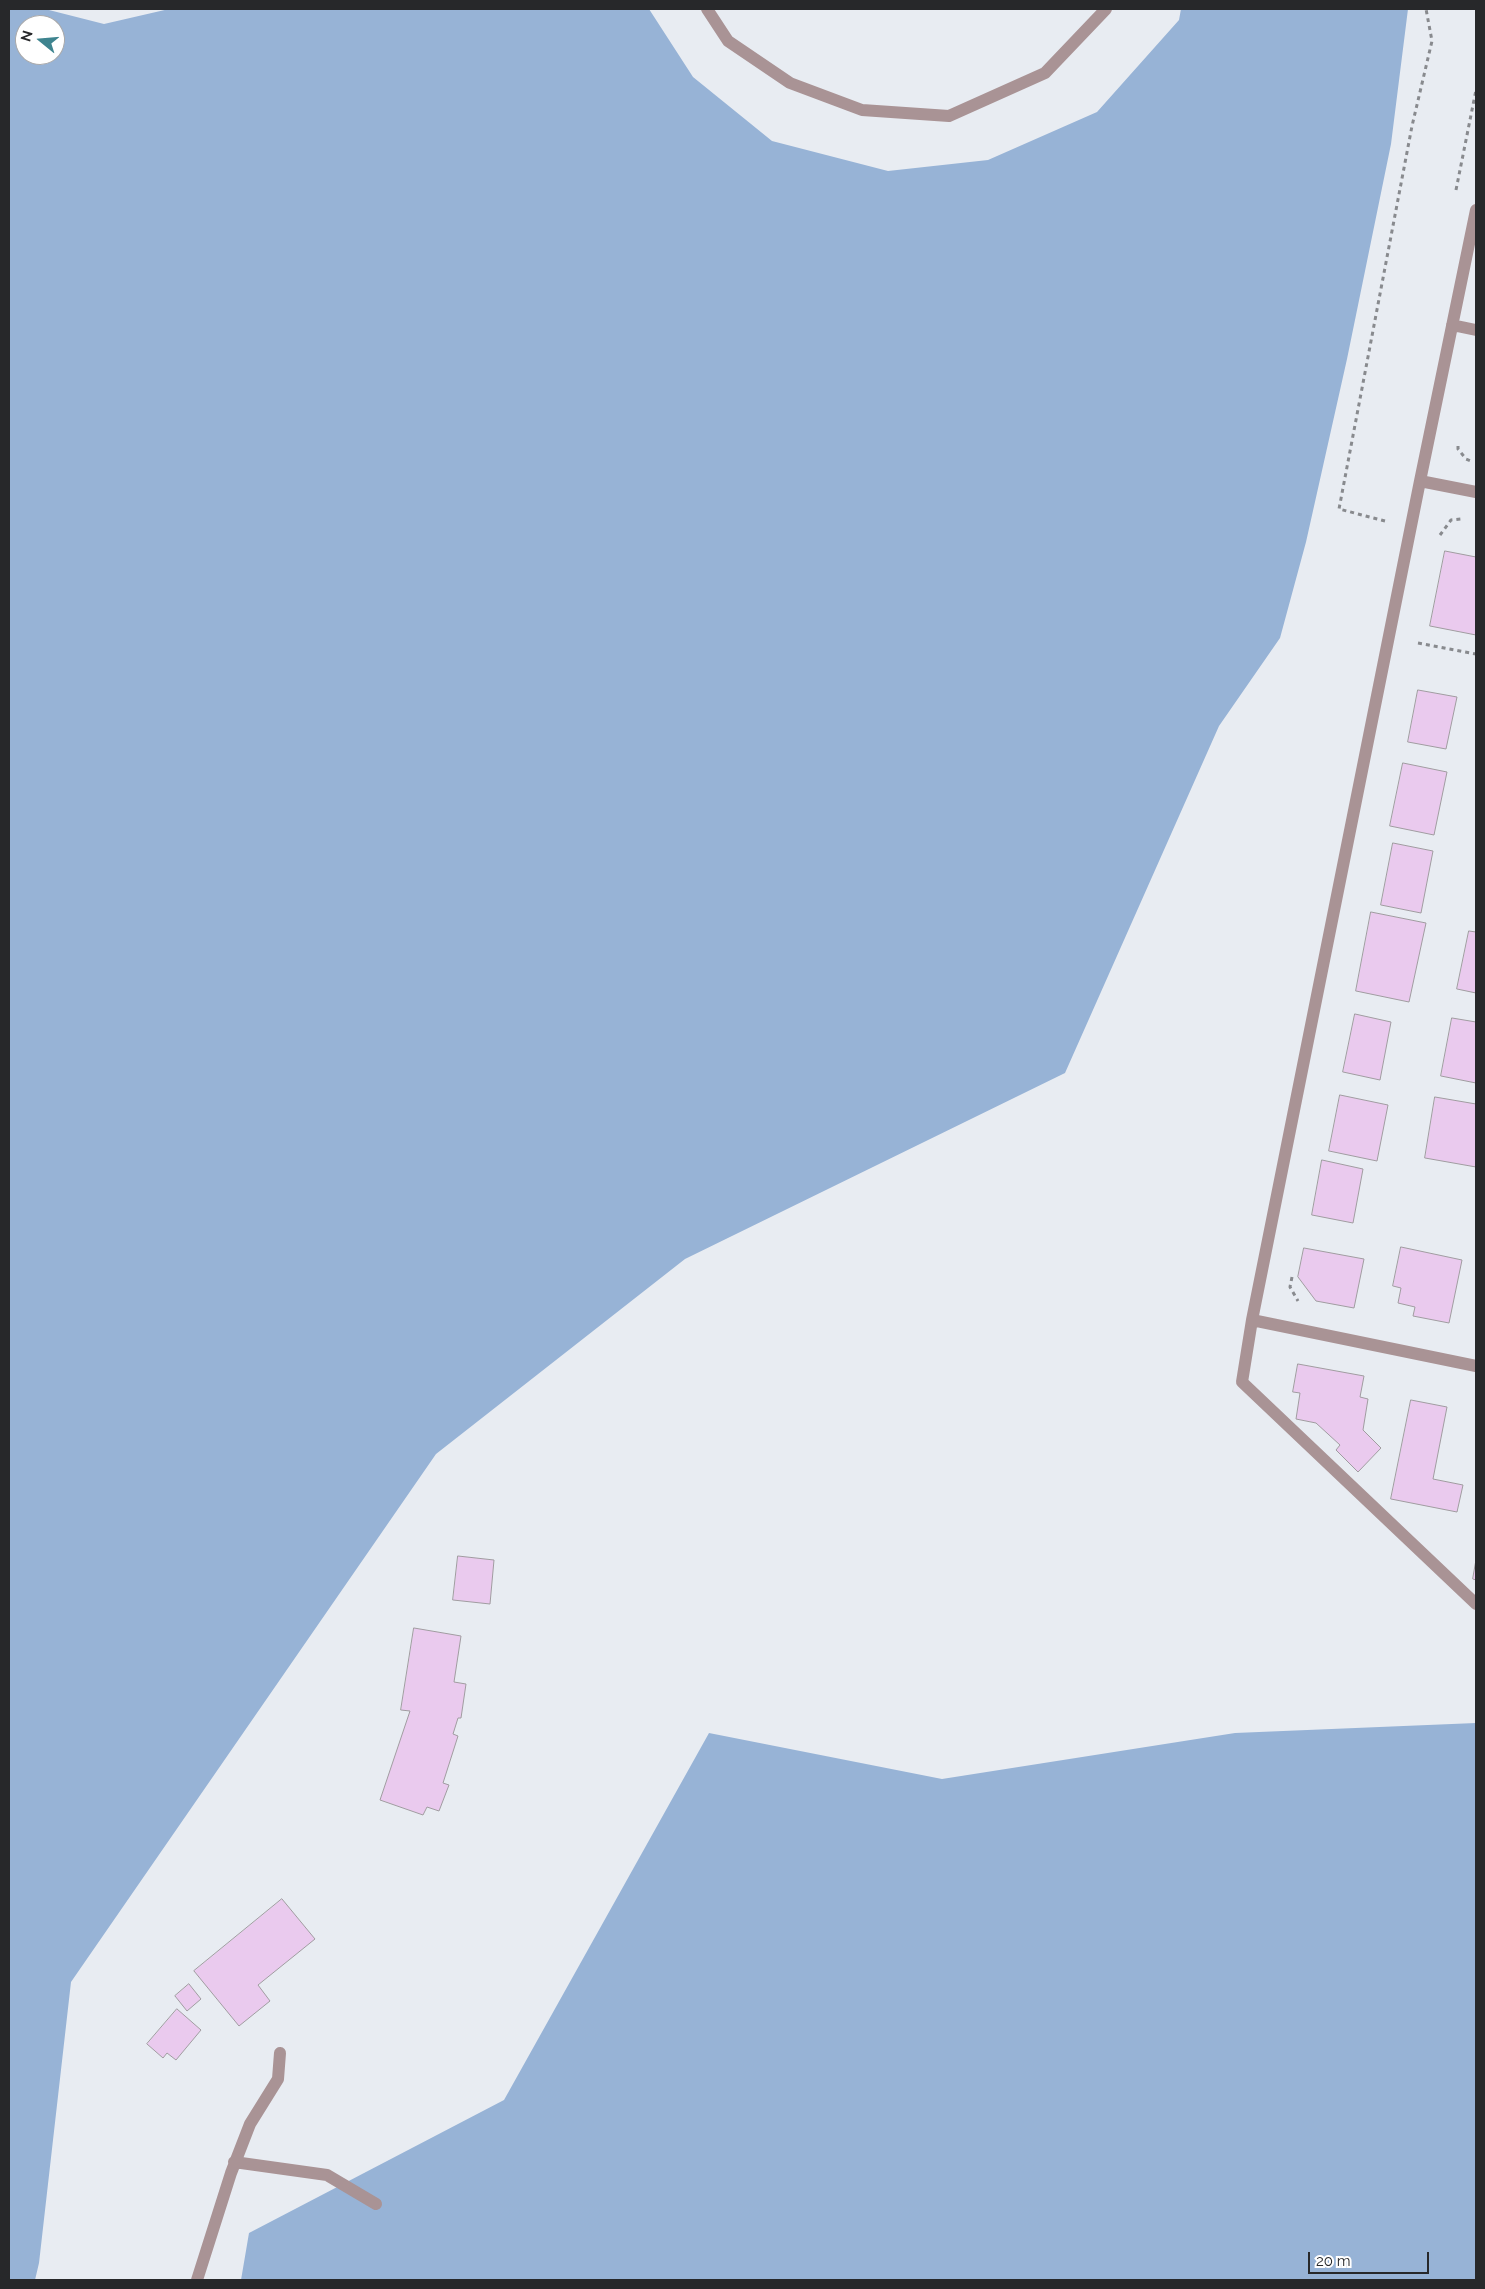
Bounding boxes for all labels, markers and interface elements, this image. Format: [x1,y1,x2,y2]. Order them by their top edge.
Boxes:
north arrow [15,15,65,65]
text: N [17,28,36,43]
scale bar [1310,2242,1431,2274]
text: 20 m [1316,2252,1351,2270]

